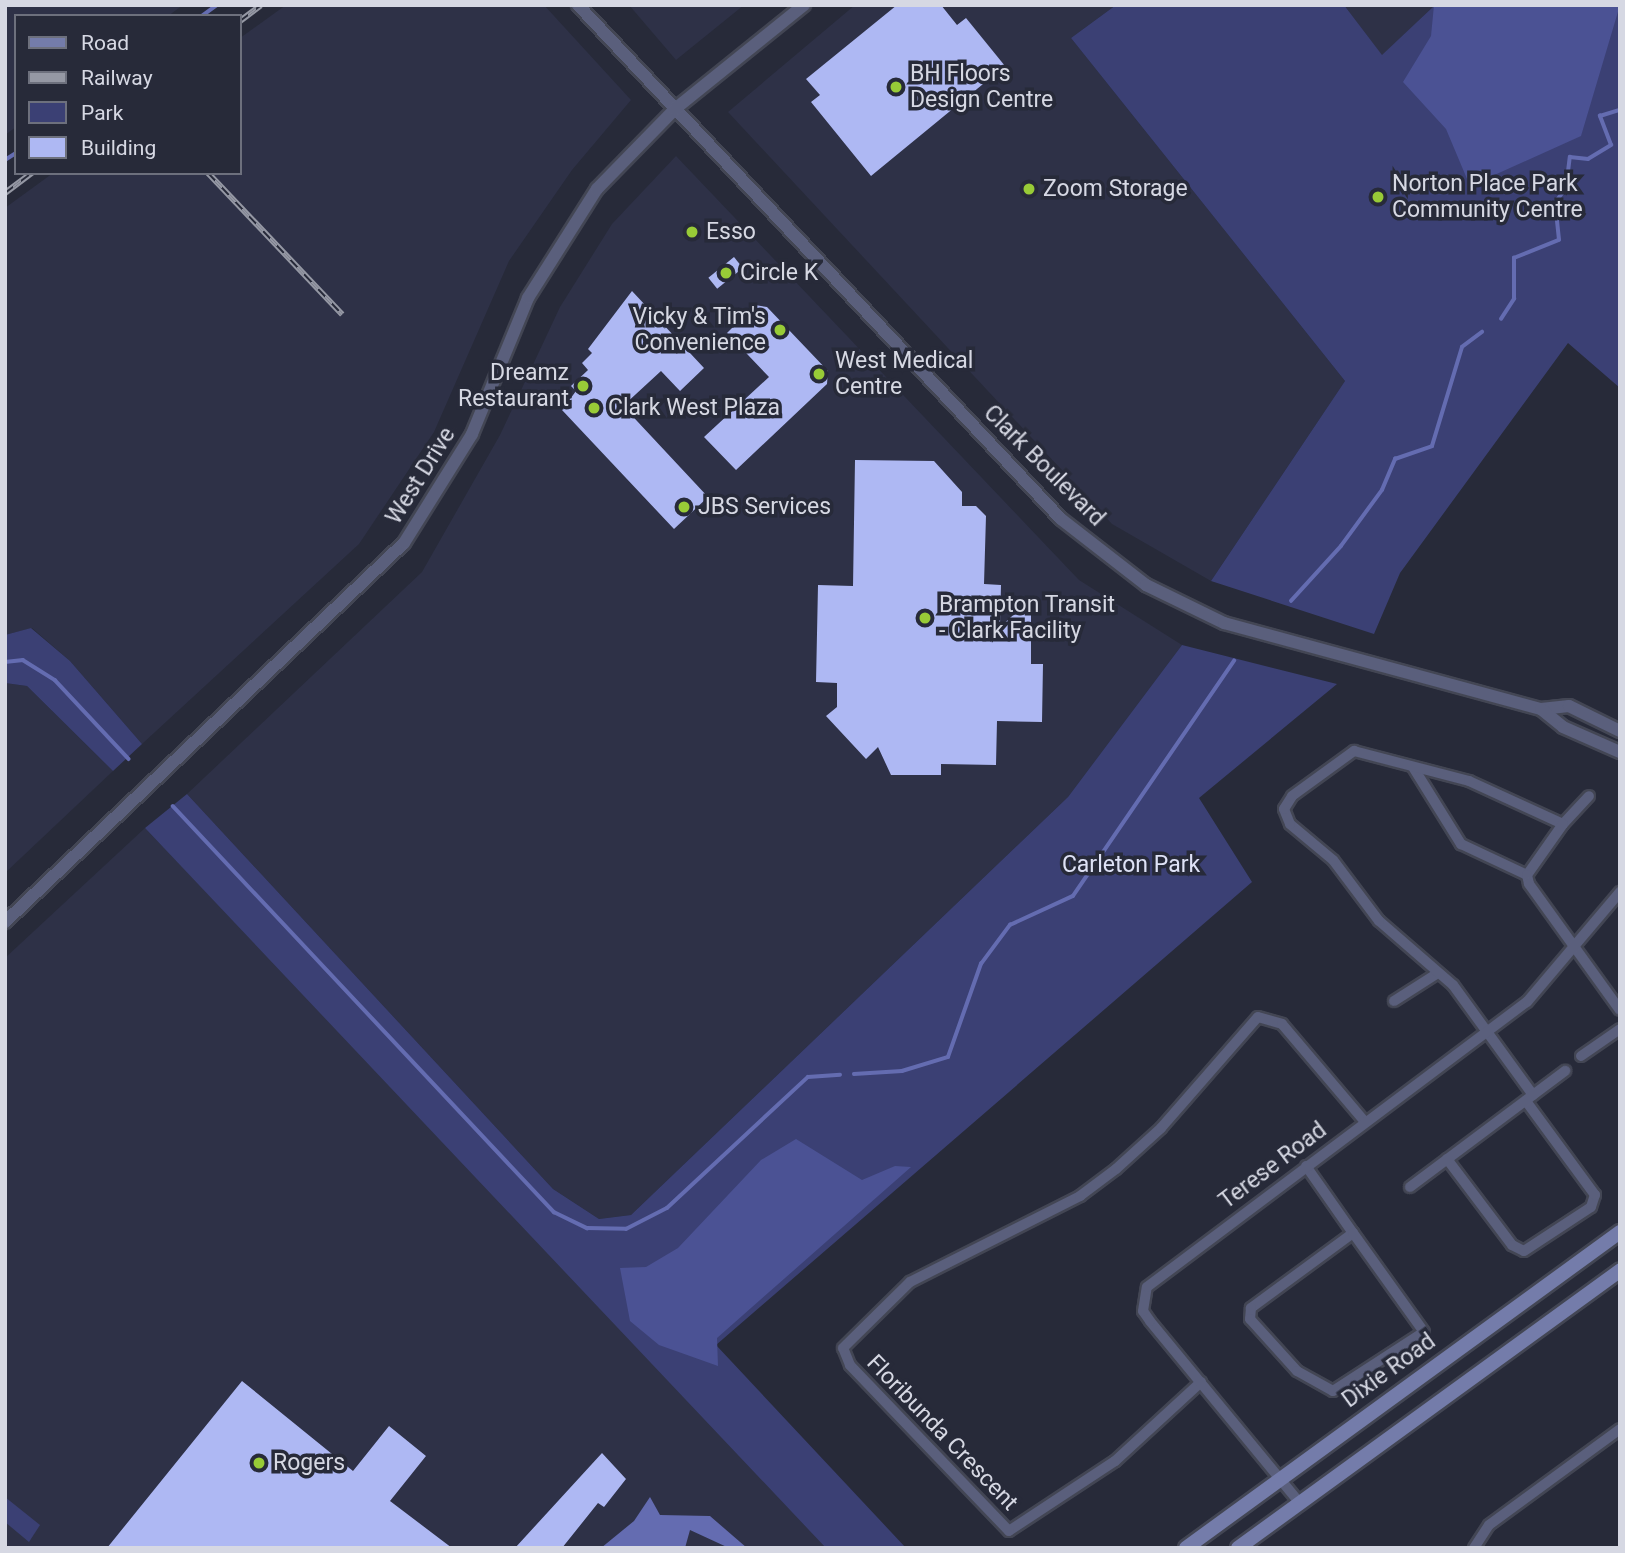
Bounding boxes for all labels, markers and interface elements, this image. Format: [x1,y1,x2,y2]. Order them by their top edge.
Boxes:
legend [14,14,242,175]
text: Road [81,31,129,55]
place label: BH Floors Design Centre [910,60,1053,114]
text: Railway [81,66,153,90]
marker: BH Floors Design Centre [888,79,904,95]
text: Park [81,101,123,125]
text: Building [81,136,156,160]
place label: Norton Place Park Community Centre [1392,170,1583,224]
place label: Zoom Storage [1043,175,1188,203]
marker: Zoom Storage [1021,181,1037,197]
marker: Norton Place Park Community Centre [1370,189,1386,205]
place label: Esso [706,218,756,246]
marker: Esso [684,224,700,240]
place label: Circle K [740,259,818,287]
marker: Circle K [718,265,734,281]
place label: Vicky & Tim's Convenience [632,303,766,357]
marker: Vicky & Tim's Convenience [772,322,788,338]
place label: West Medical Centre [835,347,973,401]
place label: Dreamz Restaurant [458,359,569,413]
marker: West Medical Centre [809,364,829,384]
marker: Dreamz Restaurant [575,378,591,394]
place label: Clark West Plaza [608,394,780,422]
marker: Clark West Plaza [586,400,602,416]
street label: Clark Boulevard [978,400,1110,532]
street label: West Drive [380,422,462,530]
place label: JBS Services [698,493,831,521]
marker: JBS Services [676,499,692,515]
place label: Brampton Transit - Clark Facility [939,591,1116,645]
marker: Brampton Transit - Clark Facility [917,610,933,626]
park label: Carleton Park [1062,851,1200,879]
street label: Terese Road [1214,1117,1332,1215]
street label: Dixie Road [1337,1328,1441,1414]
street label: Floribunda Crescent [861,1350,1023,1516]
place label: Rogers [273,1449,345,1477]
marker: Rogers [251,1455,267,1471]

